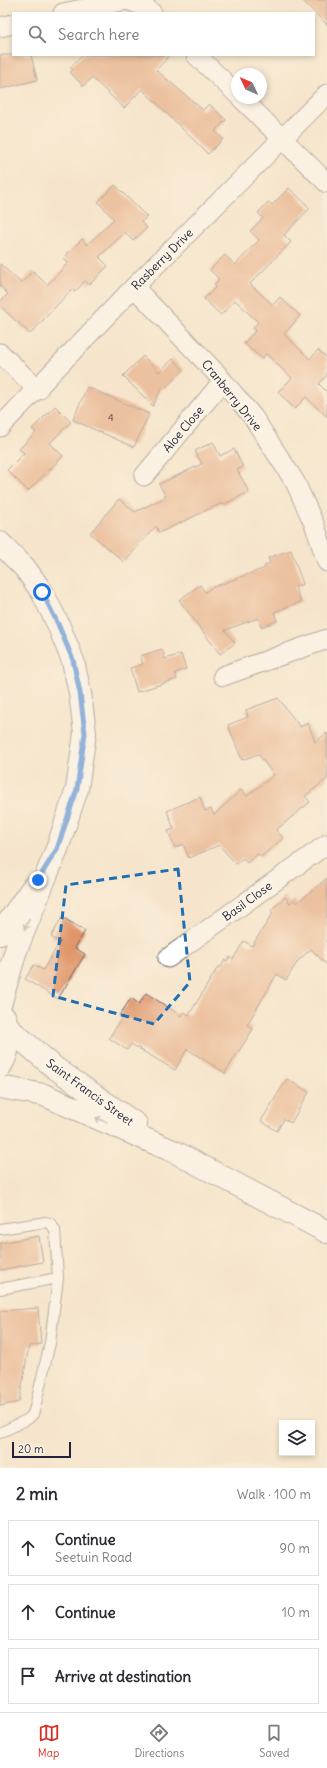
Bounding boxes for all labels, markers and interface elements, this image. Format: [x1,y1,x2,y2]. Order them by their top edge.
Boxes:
search box [12,12,315,56]
icon: search [26,23,48,45]
text: Search here [58,25,139,44]
north arrow [231,68,267,104]
street label: Rasberry Drive [128,225,196,293]
street label: Cranberry Drive [199,356,265,434]
street label: Aloe Close [159,403,207,455]
house number: 4 [108,411,114,424]
route start [33,583,51,601]
route end [29,871,47,889]
street label: Basil Close [219,878,275,924]
one-way arrow [23,918,30,930]
street label: Saint Francis Street [44,1055,136,1129]
one-way arrow [95,1116,107,1123]
map controls [279,1420,315,1456]
button: layers [279,1420,315,1456]
scale bar [12,1440,71,1459]
text: 20 m [18,1442,44,1456]
text: 2 min [16,1483,58,1505]
text: Walk · 100 m [237,1486,311,1503]
text: Continue [55,1530,116,1549]
icon: ahead [17,1537,39,1559]
text: 90 m [279,1540,310,1557]
text: Seetuin Road [55,1549,132,1566]
icon: ahead [17,1601,39,1623]
text: Continue [55,1603,116,1622]
text: 10 m [282,1604,310,1621]
icon: arrive [17,1665,39,1687]
text: Arrive at destination [55,1667,191,1686]
tab: Map [38,1722,60,1760]
tab: Directions [135,1722,184,1760]
tab: Saved [259,1722,289,1760]

